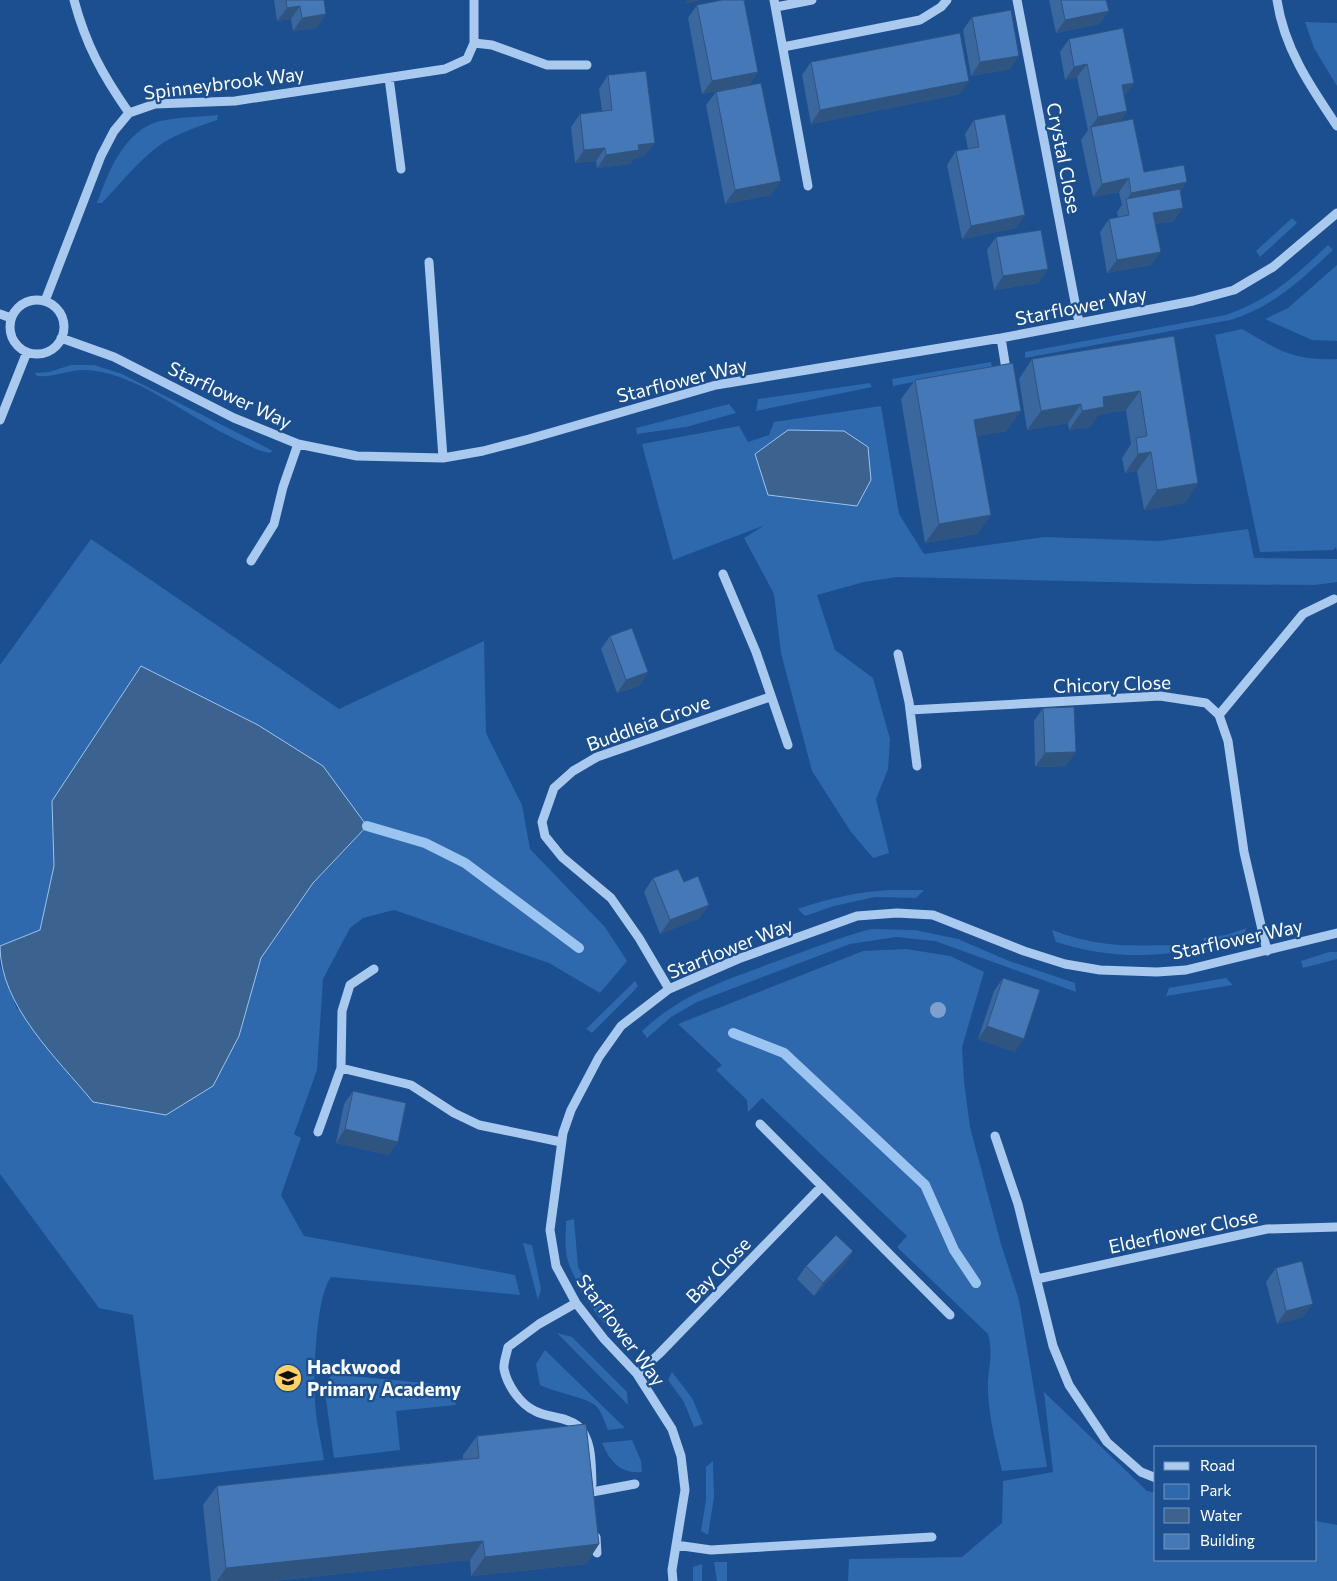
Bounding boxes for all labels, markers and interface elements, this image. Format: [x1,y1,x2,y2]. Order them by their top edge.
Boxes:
street label: Spinneybrook Way [142,61,306,104]
street label: Crystal Close [1042,100,1087,215]
street label: Starflower Way [1013,281,1149,330]
street label: Starflower Way [614,352,750,407]
street label: Starflower Way [165,356,296,433]
street label: Chicory Close [1052,670,1171,697]
street label: Buddleia Grove [583,690,713,756]
street label: Starflower Way [664,912,796,983]
street label: Starflower Way [1169,913,1305,964]
street label: Elderflower Close [1106,1203,1260,1258]
street label: Bay Close [680,1232,755,1308]
street label: Starflower Way [572,1269,671,1390]
place label: Hackwood Primary Academy [307,1355,462,1400]
school or university icon: Hackwood Primary Academy [273,1363,303,1393]
legend [1154,1446,1317,1561]
text: Road [1200,1456,1235,1474]
text: Park [1200,1481,1231,1499]
text: Water [1200,1506,1242,1524]
text: Building [1200,1531,1255,1549]

